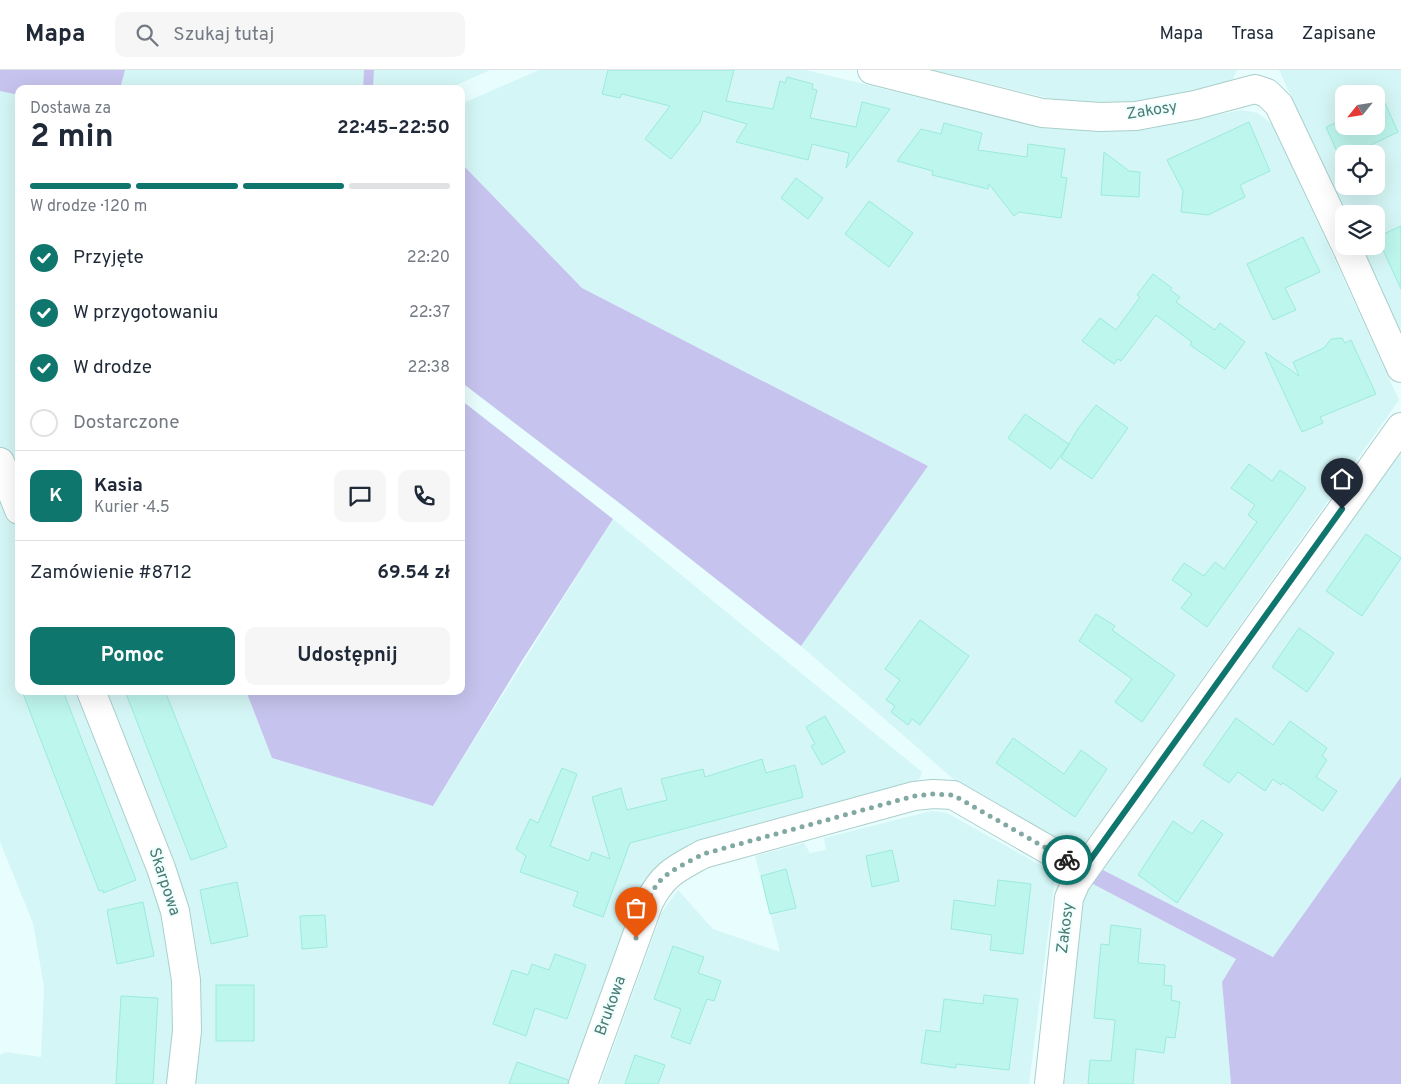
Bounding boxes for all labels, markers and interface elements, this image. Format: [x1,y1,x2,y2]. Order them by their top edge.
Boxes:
search box [115,12,465,57]
text: Mapa [25,20,85,50]
icon: search [133,21,161,49]
text: Szukaj tutaj [173,23,274,47]
text: Mapa [1160,23,1203,46]
text: Trasa [1231,23,1274,46]
text: Zapisane [1302,23,1376,46]
north arrow [1335,85,1385,135]
map controls [1335,85,1385,255]
street label: Zakosy [1125,97,1179,125]
text: Dostawa za [30,99,111,119]
text: 22:45–22:50 [337,116,450,140]
text: 2 min [30,118,114,158]
button: locate [1335,145,1385,195]
text: W drodze · 120 m [30,197,147,217]
button: layers [1335,205,1385,255]
icon: check [30,244,58,272]
text: Przyjęte [73,246,144,270]
text: 22:20 [407,248,450,268]
icon: check [30,299,58,327]
text: W przygotowaniu [73,301,219,325]
text: 22:37 [409,303,450,323]
icon: check [30,354,58,382]
text: W drodze [73,356,152,380]
text: 22:38 [407,358,450,378]
text: Dostarczone [73,411,179,435]
pin [1321,458,1363,509]
icon: home [1328,465,1356,493]
button: chat [334,470,386,522]
button: phone [398,470,450,522]
text: Kasia [94,474,143,498]
text: K [49,484,63,508]
text: Kurier · 4.5 [94,498,170,518]
text: Zamówienie #8712 [30,561,192,585]
text: 69.54 zł [377,561,450,585]
button: Pomoc [30,627,235,685]
button: Udostępnij [245,627,450,685]
courier [1042,835,1092,885]
street label: Skarpowa [144,846,184,918]
icon: bike [1053,846,1081,874]
pin [615,887,657,938]
icon: bag [622,894,650,922]
street label: Zakosy [1053,901,1079,955]
street label: Brukowa [591,973,631,1039]

